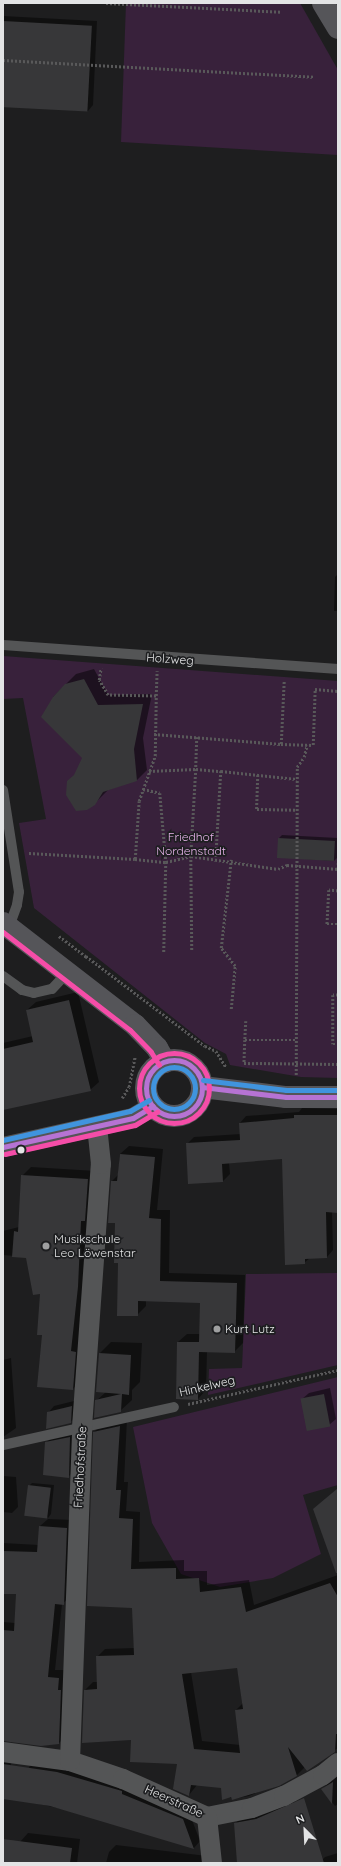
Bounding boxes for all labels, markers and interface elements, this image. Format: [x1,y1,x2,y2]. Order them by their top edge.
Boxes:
street label: Holzweg [146,650,194,668]
park label: Friedhof Nordenstadt [156,830,226,858]
unlabelled marker [16,1145,26,1155]
place label: Musikschule Leo Löwenstar [54,1232,136,1260]
marker: Musikschule Leo Löwenstar [41,1241,51,1251]
place label: Kurt Lutz [225,1322,275,1336]
marker: Kurt Lutz [212,1324,222,1334]
street label: Hinkelweg [178,1373,236,1399]
street label: Friedhofstraße [71,1426,89,1508]
street label: Heerstraße [143,1782,205,1820]
north arrow [285,1810,325,1850]
text: N [294,1811,307,1827]

